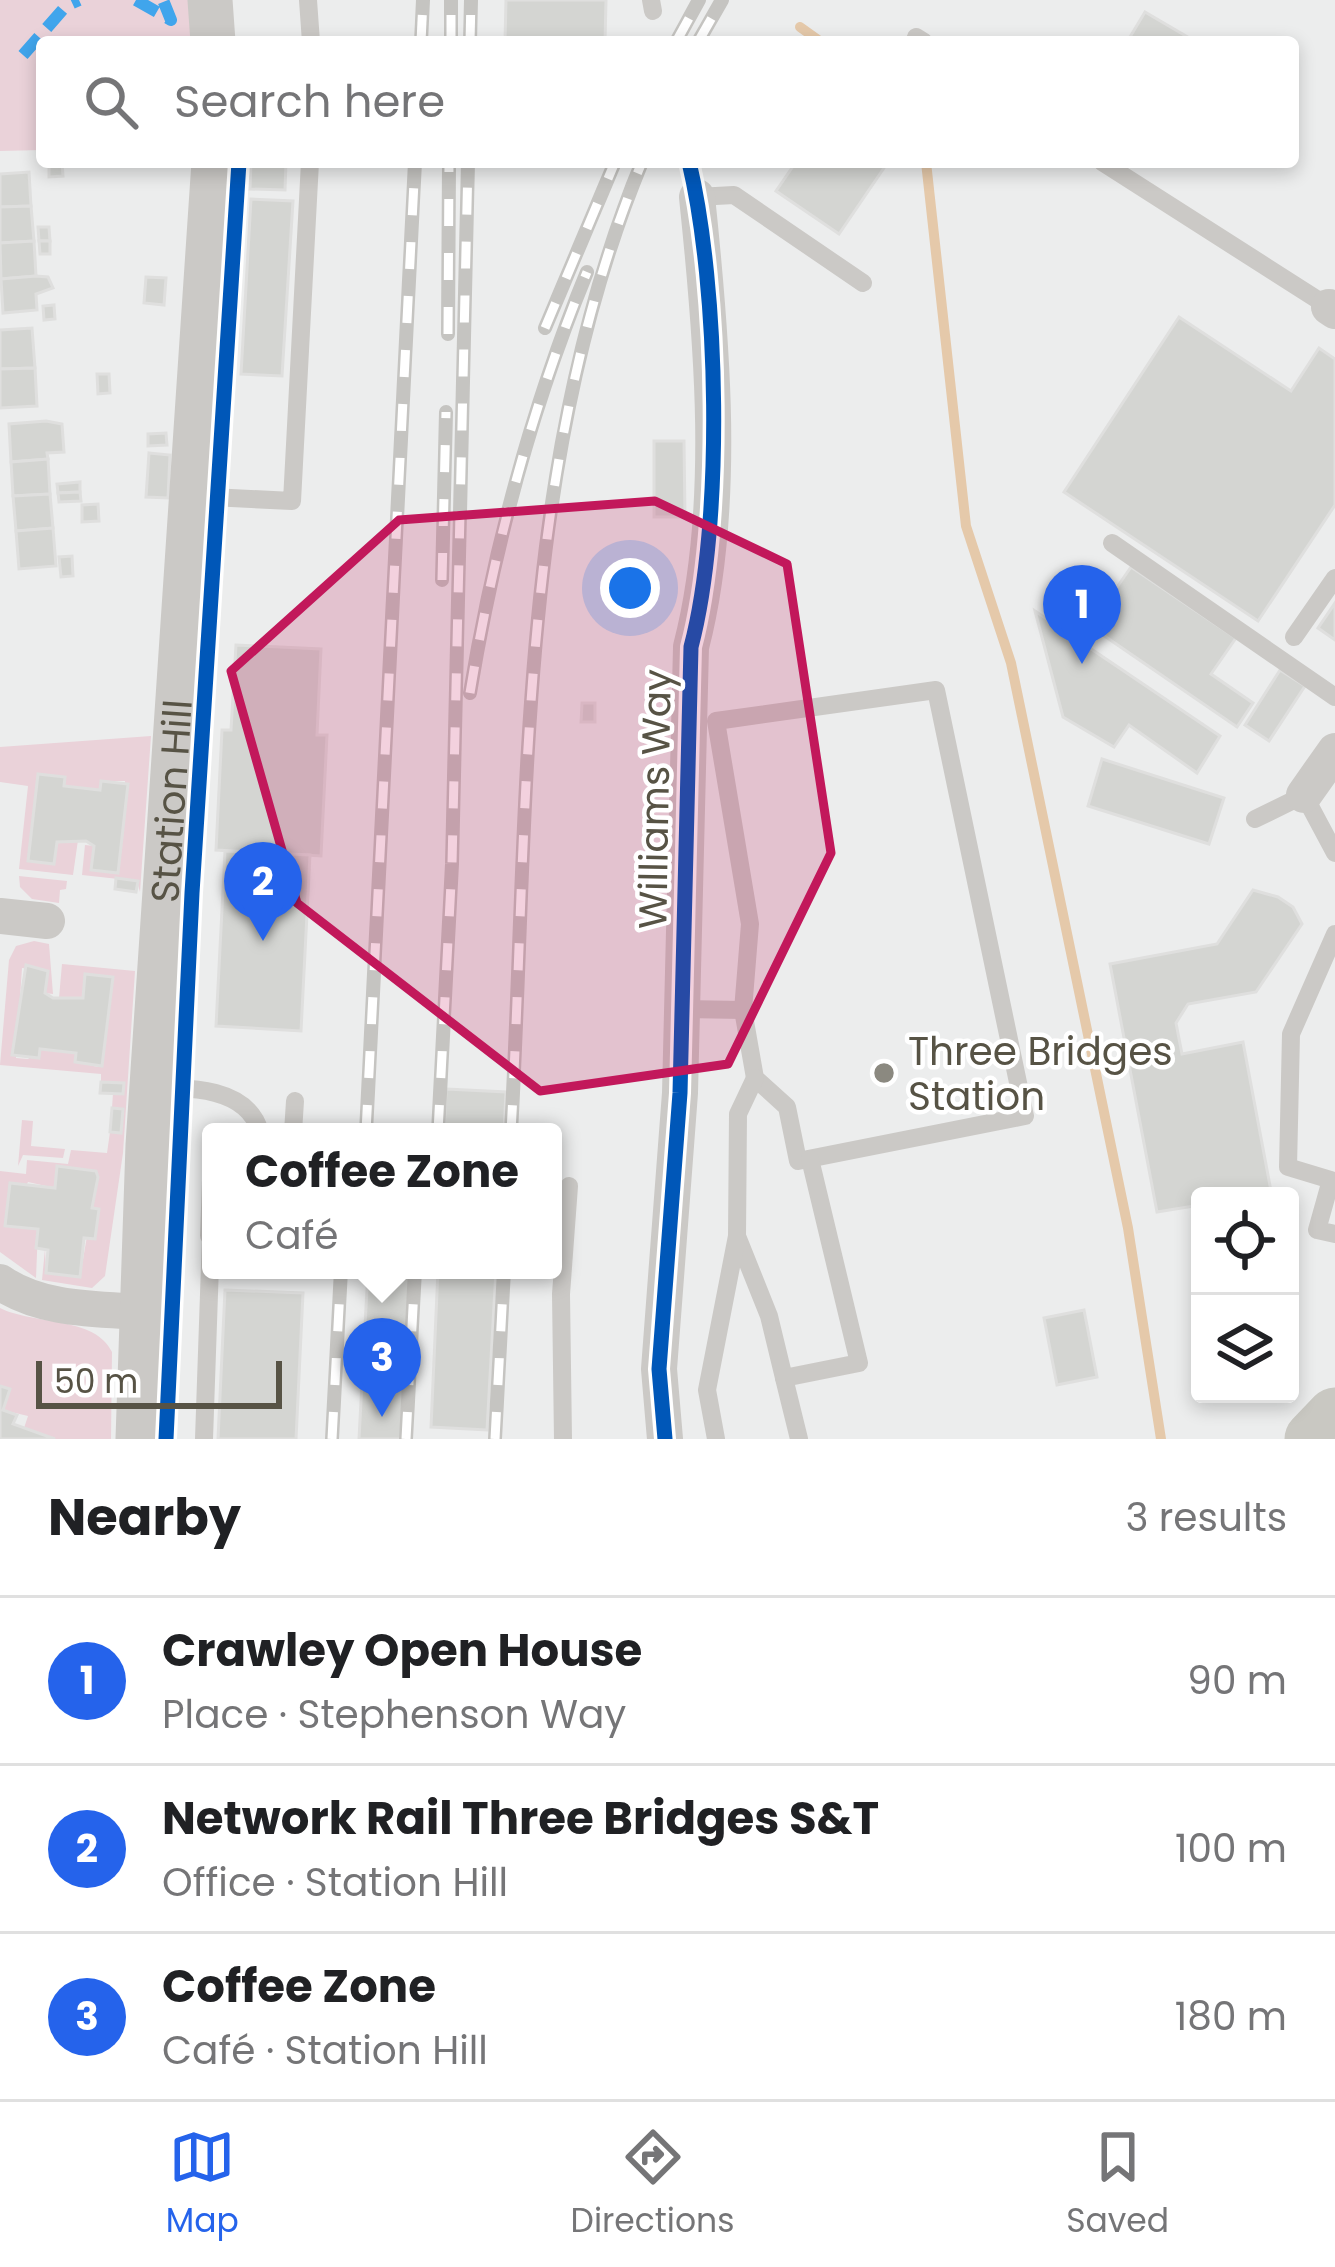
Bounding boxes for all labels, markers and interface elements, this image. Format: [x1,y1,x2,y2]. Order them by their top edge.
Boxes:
search box [36,36,1299,168]
icon: search [78,69,144,135]
text: Search here [174,70,445,133]
your location [600,558,660,618]
pin: 1 [1043,565,1121,664]
street label: Williams Way [625,668,685,930]
street label: Station Hill [137,698,205,904]
pin: 2 [224,842,302,941]
place label: Three Bridges Station [908,1024,1173,1124]
marker: Three Bridges Station [871,1060,897,1086]
popup [202,1123,562,1279]
text: Coffee Zone [245,1140,519,1203]
map controls [1191,1187,1299,1403]
button: locate [1191,1187,1299,1295]
text: Café [245,1208,339,1263]
button: layers [1191,1295,1299,1403]
pin: 3 [343,1318,421,1417]
scale bar [36,1355,282,1408]
text: 50 m [54,1358,138,1405]
text: Nearby [48,1481,241,1553]
text: 3 results [1125,1490,1287,1545]
text: Crawley Open House [162,1619,642,1682]
text: 1 [80,1653,94,1708]
text: 90 m [1187,1653,1287,1708]
text: Place · Stephenson Way [162,1687,626,1742]
text: Network Rail Three Bridges S&T [162,1787,879,1850]
text: 2 [76,1821,98,1876]
text: 100 m [1175,1821,1287,1876]
text: Office · Station Hill [162,1855,508,1910]
text: Coffee Zone [162,1955,436,2018]
text: 3 [75,1989,99,2044]
text: 180 m [1175,1989,1287,2044]
text: Café · Station Hill [162,2023,488,2078]
tab: Map [166,2124,239,2246]
tab: Directions [571,2124,734,2246]
tab: Saved [1066,2124,1169,2246]

